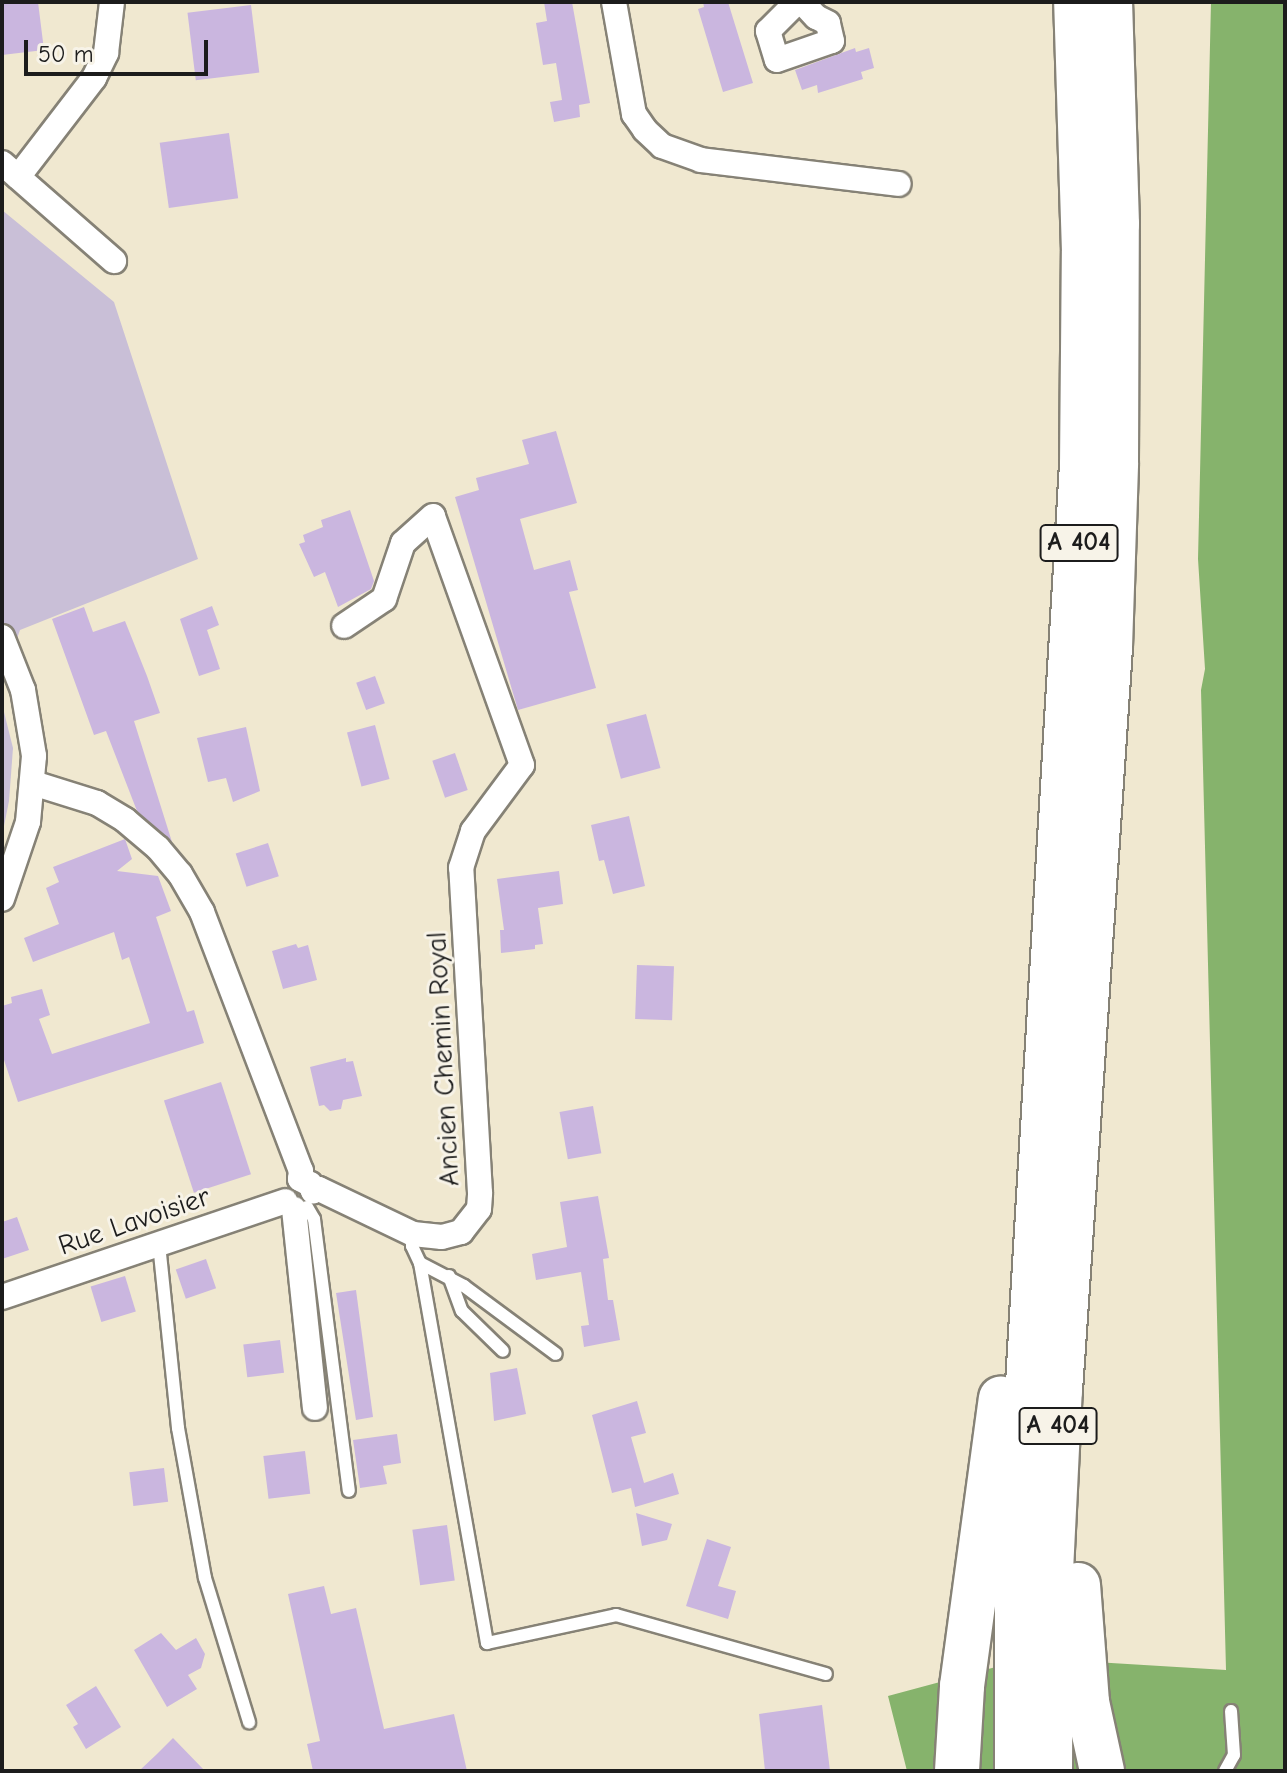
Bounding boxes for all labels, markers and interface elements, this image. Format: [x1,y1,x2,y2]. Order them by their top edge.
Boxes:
scale bar [28,24,212,74]
text: 50 m [38,40,94,68]
road number: A 404 [1039,521,1119,565]
street label: Ancien Chemin Royal [420,931,466,1187]
street label: Rue Lavoisier [54,1179,214,1263]
road number: A 404 [1018,1404,1098,1448]

